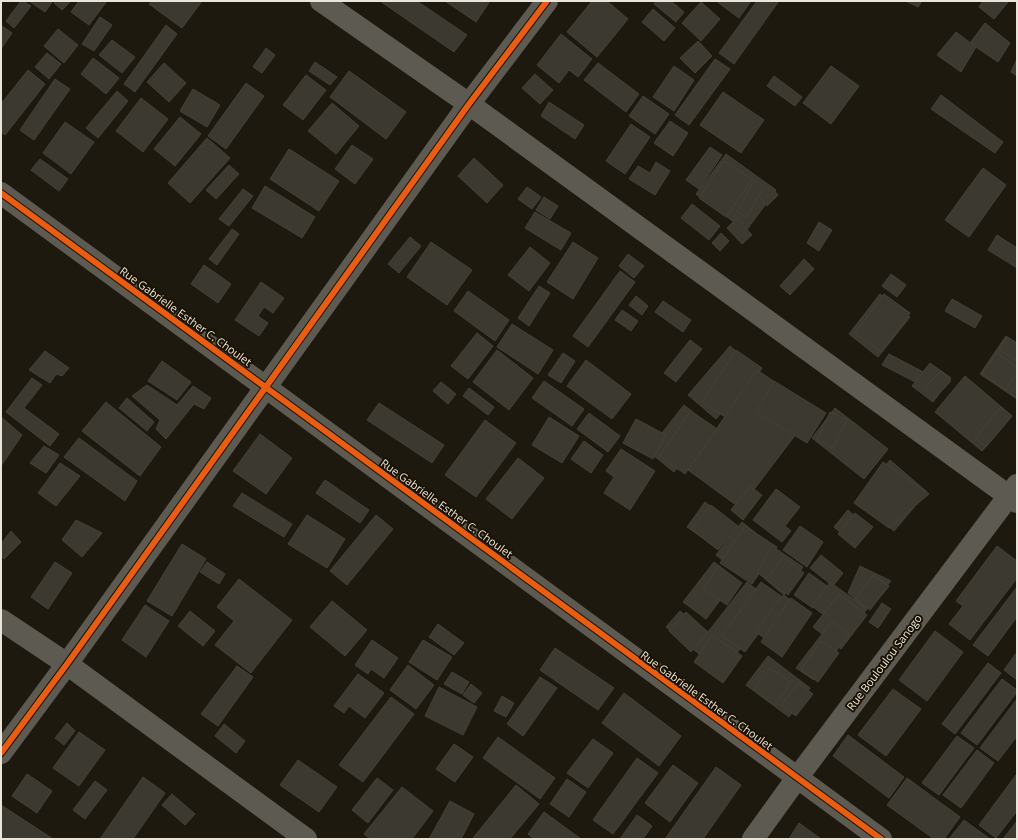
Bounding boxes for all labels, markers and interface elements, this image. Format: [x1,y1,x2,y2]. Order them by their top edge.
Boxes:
street label: Rue Gabrielle Esther C. Choulet [117,263,255,369]
street label: Rue Gabrielle Esther C. Choulet [378,455,516,561]
street label: Rue Bouloulou Sanogo [843,611,925,713]
street label: Rue Gabrielle Esther C. Choulet [638,647,776,753]

